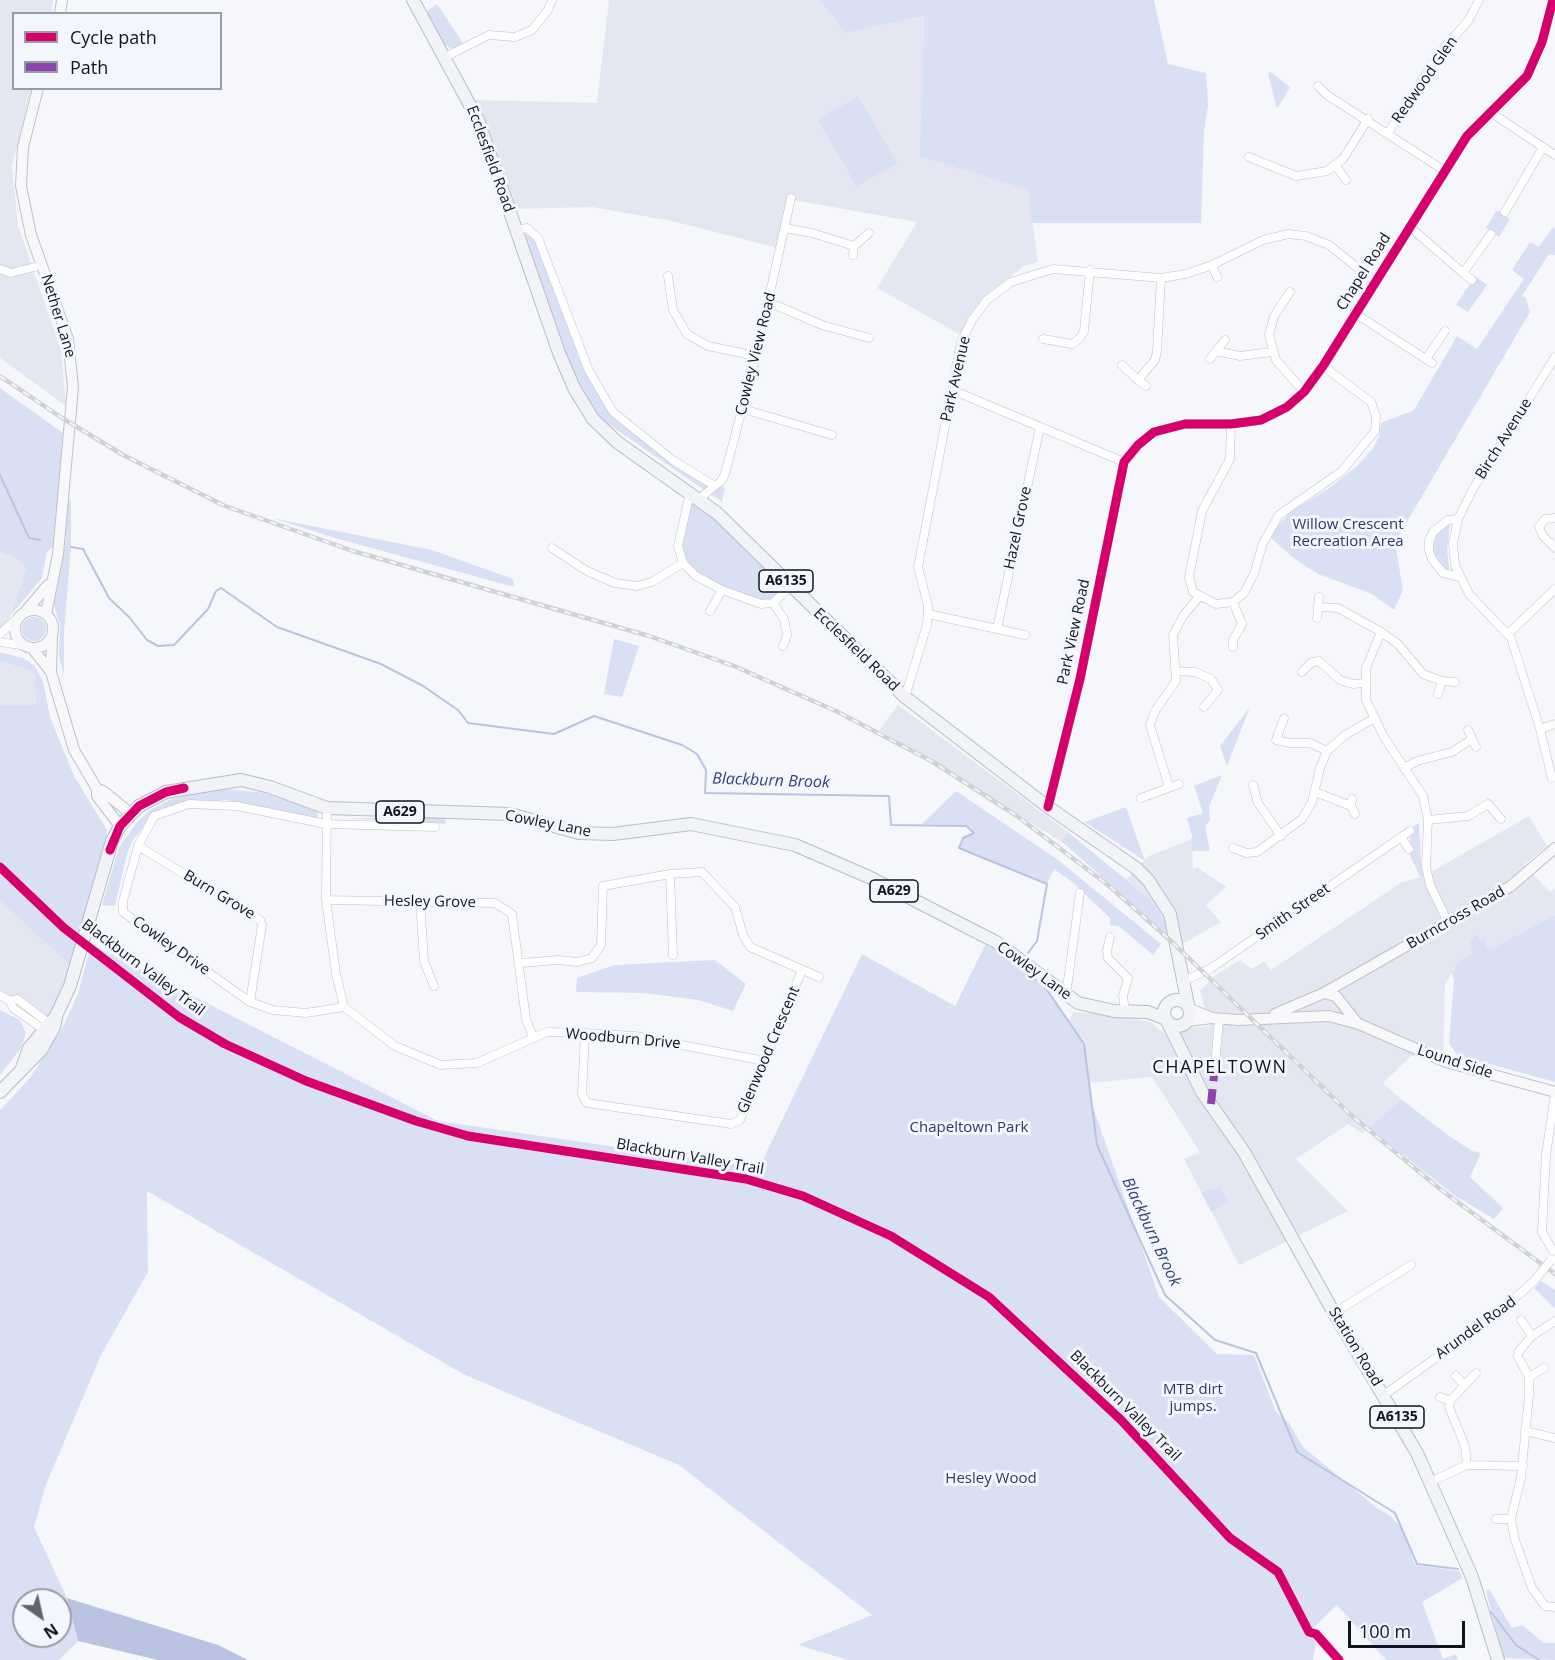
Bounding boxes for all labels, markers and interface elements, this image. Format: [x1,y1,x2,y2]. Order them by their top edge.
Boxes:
legend [12,12,222,90]
text: Cycle path [70,25,157,49]
street label: Redwood Glen [1388,33,1462,127]
text: Path [70,55,108,79]
street label: Ecclesfield Road [462,103,518,215]
street label: Chapel Road [1333,230,1395,314]
street label: Nether Lane [37,272,79,360]
street label: Cowley View Road [732,291,780,417]
street label: Park Avenue [937,334,975,424]
street label: Birch Avenue [1472,395,1536,483]
street label: Hazel Grove [1000,485,1036,571]
park label: Willow Crescent Recreation Area [1292,516,1404,551]
road number: A6135 [759,570,813,592]
street label: Park View Road [1054,577,1094,687]
street label: Ecclesfield Road [809,605,903,695]
water label: Blackburn Brook [712,769,830,793]
road number: A629 [376,801,424,823]
street label: Cowley Lane [503,807,593,841]
street label: Burn Grove [180,867,258,923]
road number: A629 [870,880,918,902]
street label: Smith Street [1253,880,1333,944]
street label: Burncross Road [1404,883,1508,953]
street label: Hesley Grove [384,892,476,912]
street label: Cowley Drive [129,913,213,979]
street label: Blackburn Valley Trail [78,916,208,1020]
street label: Cowley Lane [993,938,1075,1004]
street label: Glenwood Crescent [734,984,804,1116]
street label: Woodburn Drive [565,1025,681,1053]
street label: Lound Side [1415,1041,1495,1083]
district label: CHAPELTOWN [1152,1057,1288,1079]
park label: Chapeltown Park [910,1119,1028,1137]
street label: Blackburn Valley Trail [615,1135,765,1179]
water label: Blackburn Brook [1117,1175,1185,1289]
street label: Arundel Road [1432,1293,1520,1363]
street label: Station Road [1324,1304,1386,1390]
street label: Blackburn Valley Trail [1066,1347,1184,1465]
park label: MTB dirt jumps. [1163,1381,1223,1416]
road number: A6135 [1370,1406,1424,1428]
park label: Hesley Wood [945,1470,1037,1488]
north arrow [12,1588,72,1648]
scale bar [1351,1609,1468,1647]
text: N [39,1619,62,1644]
text: 100 m [1359,1619,1411,1643]

